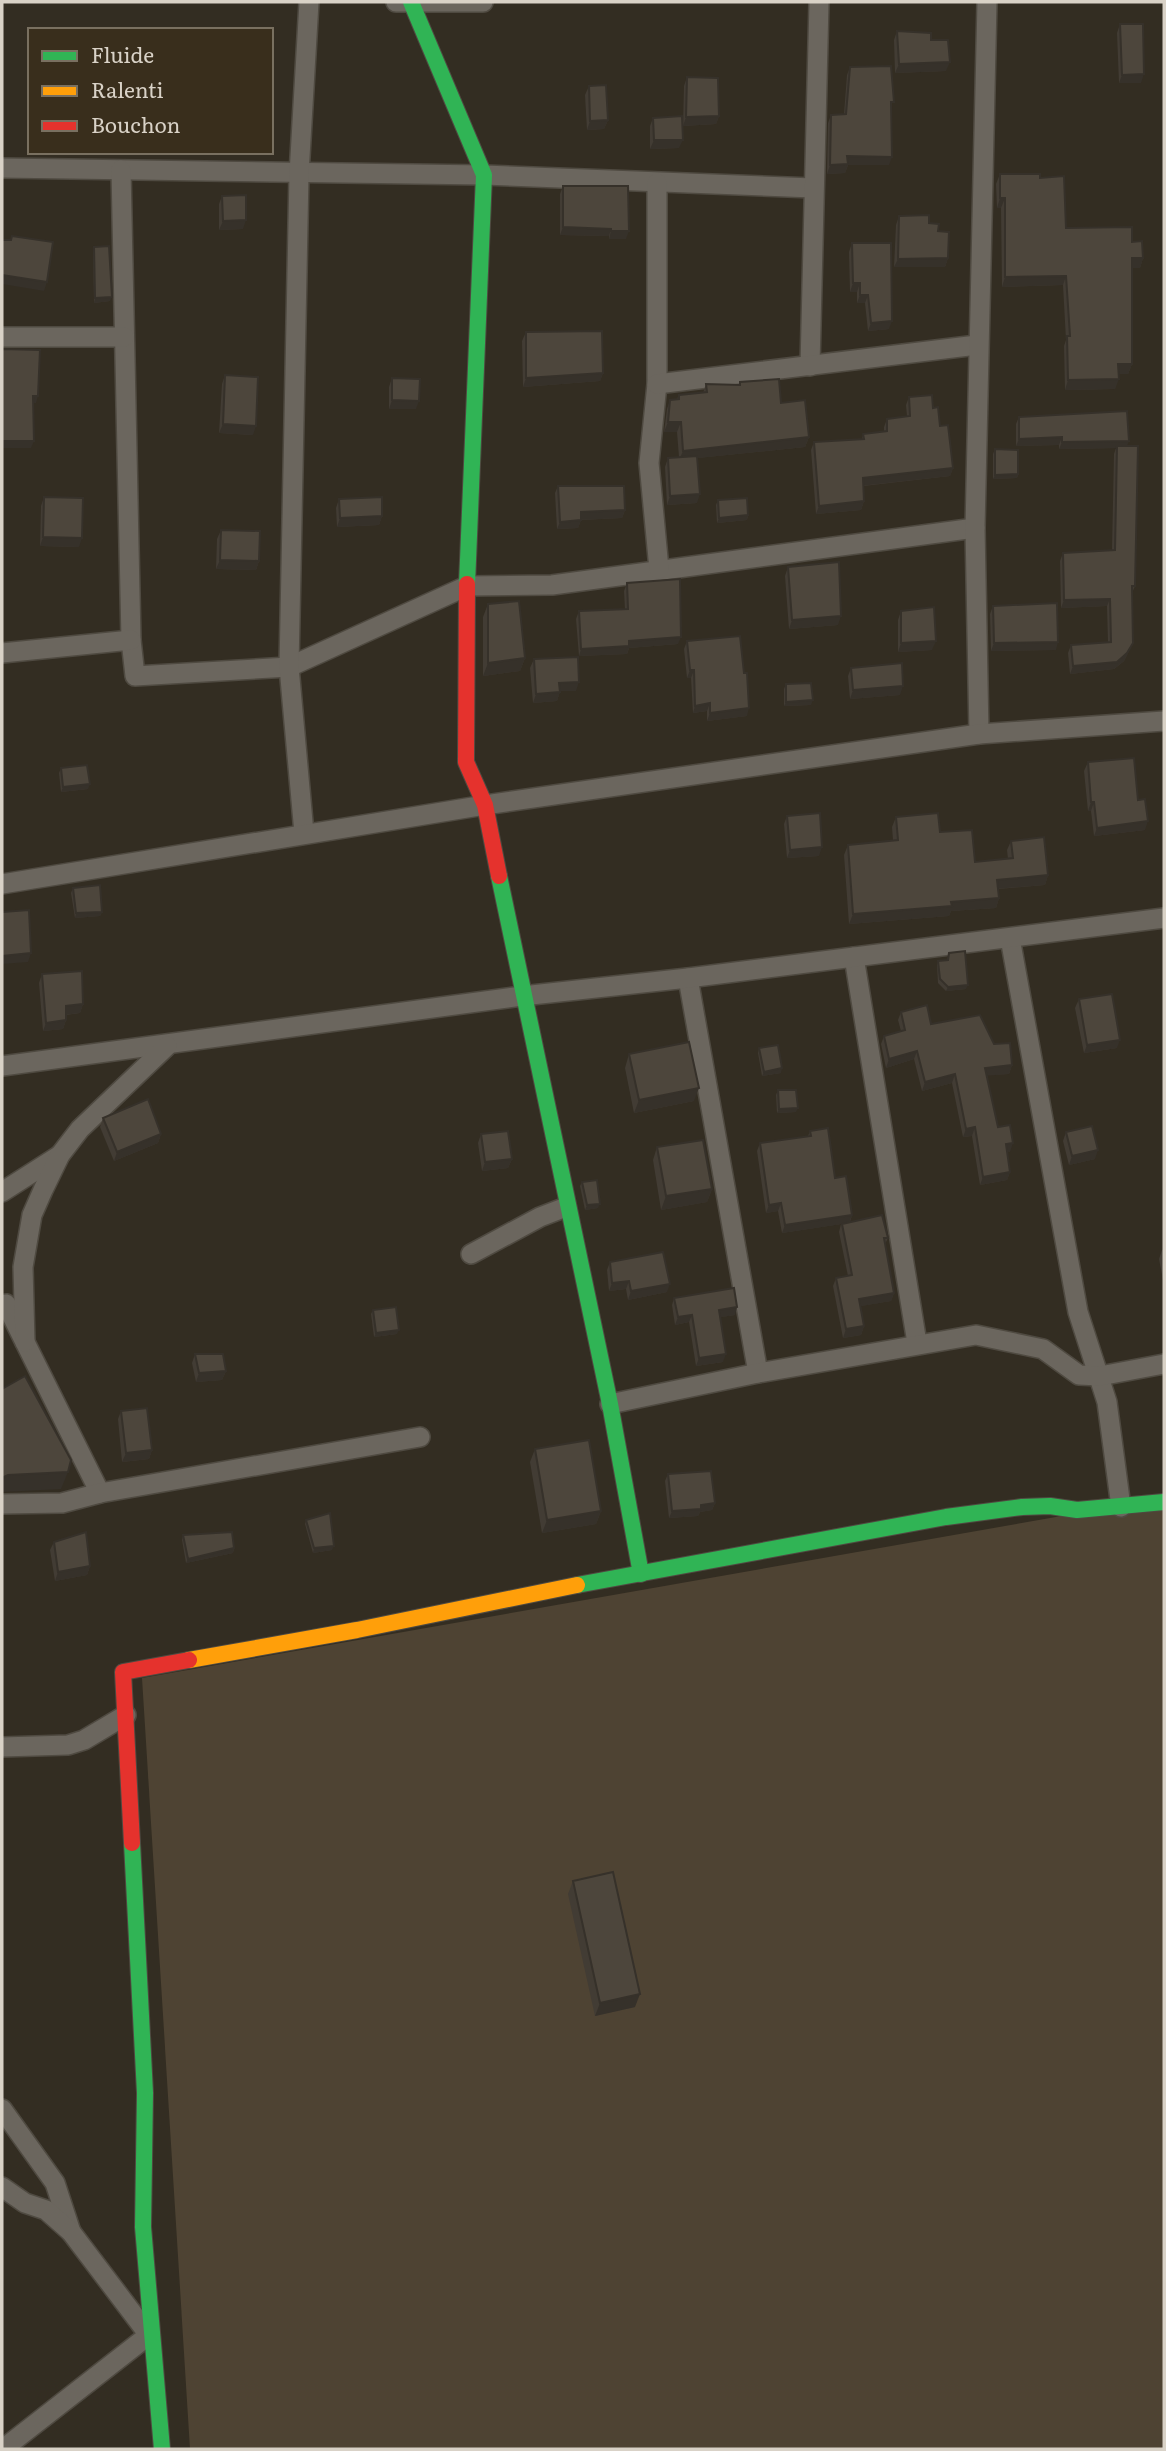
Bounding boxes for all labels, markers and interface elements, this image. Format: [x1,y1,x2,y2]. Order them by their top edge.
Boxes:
legend [28,28,273,154]
text: Fluide [91,38,154,69]
text: Ralenti [91,73,164,104]
text: Bouchon [91,108,181,139]

